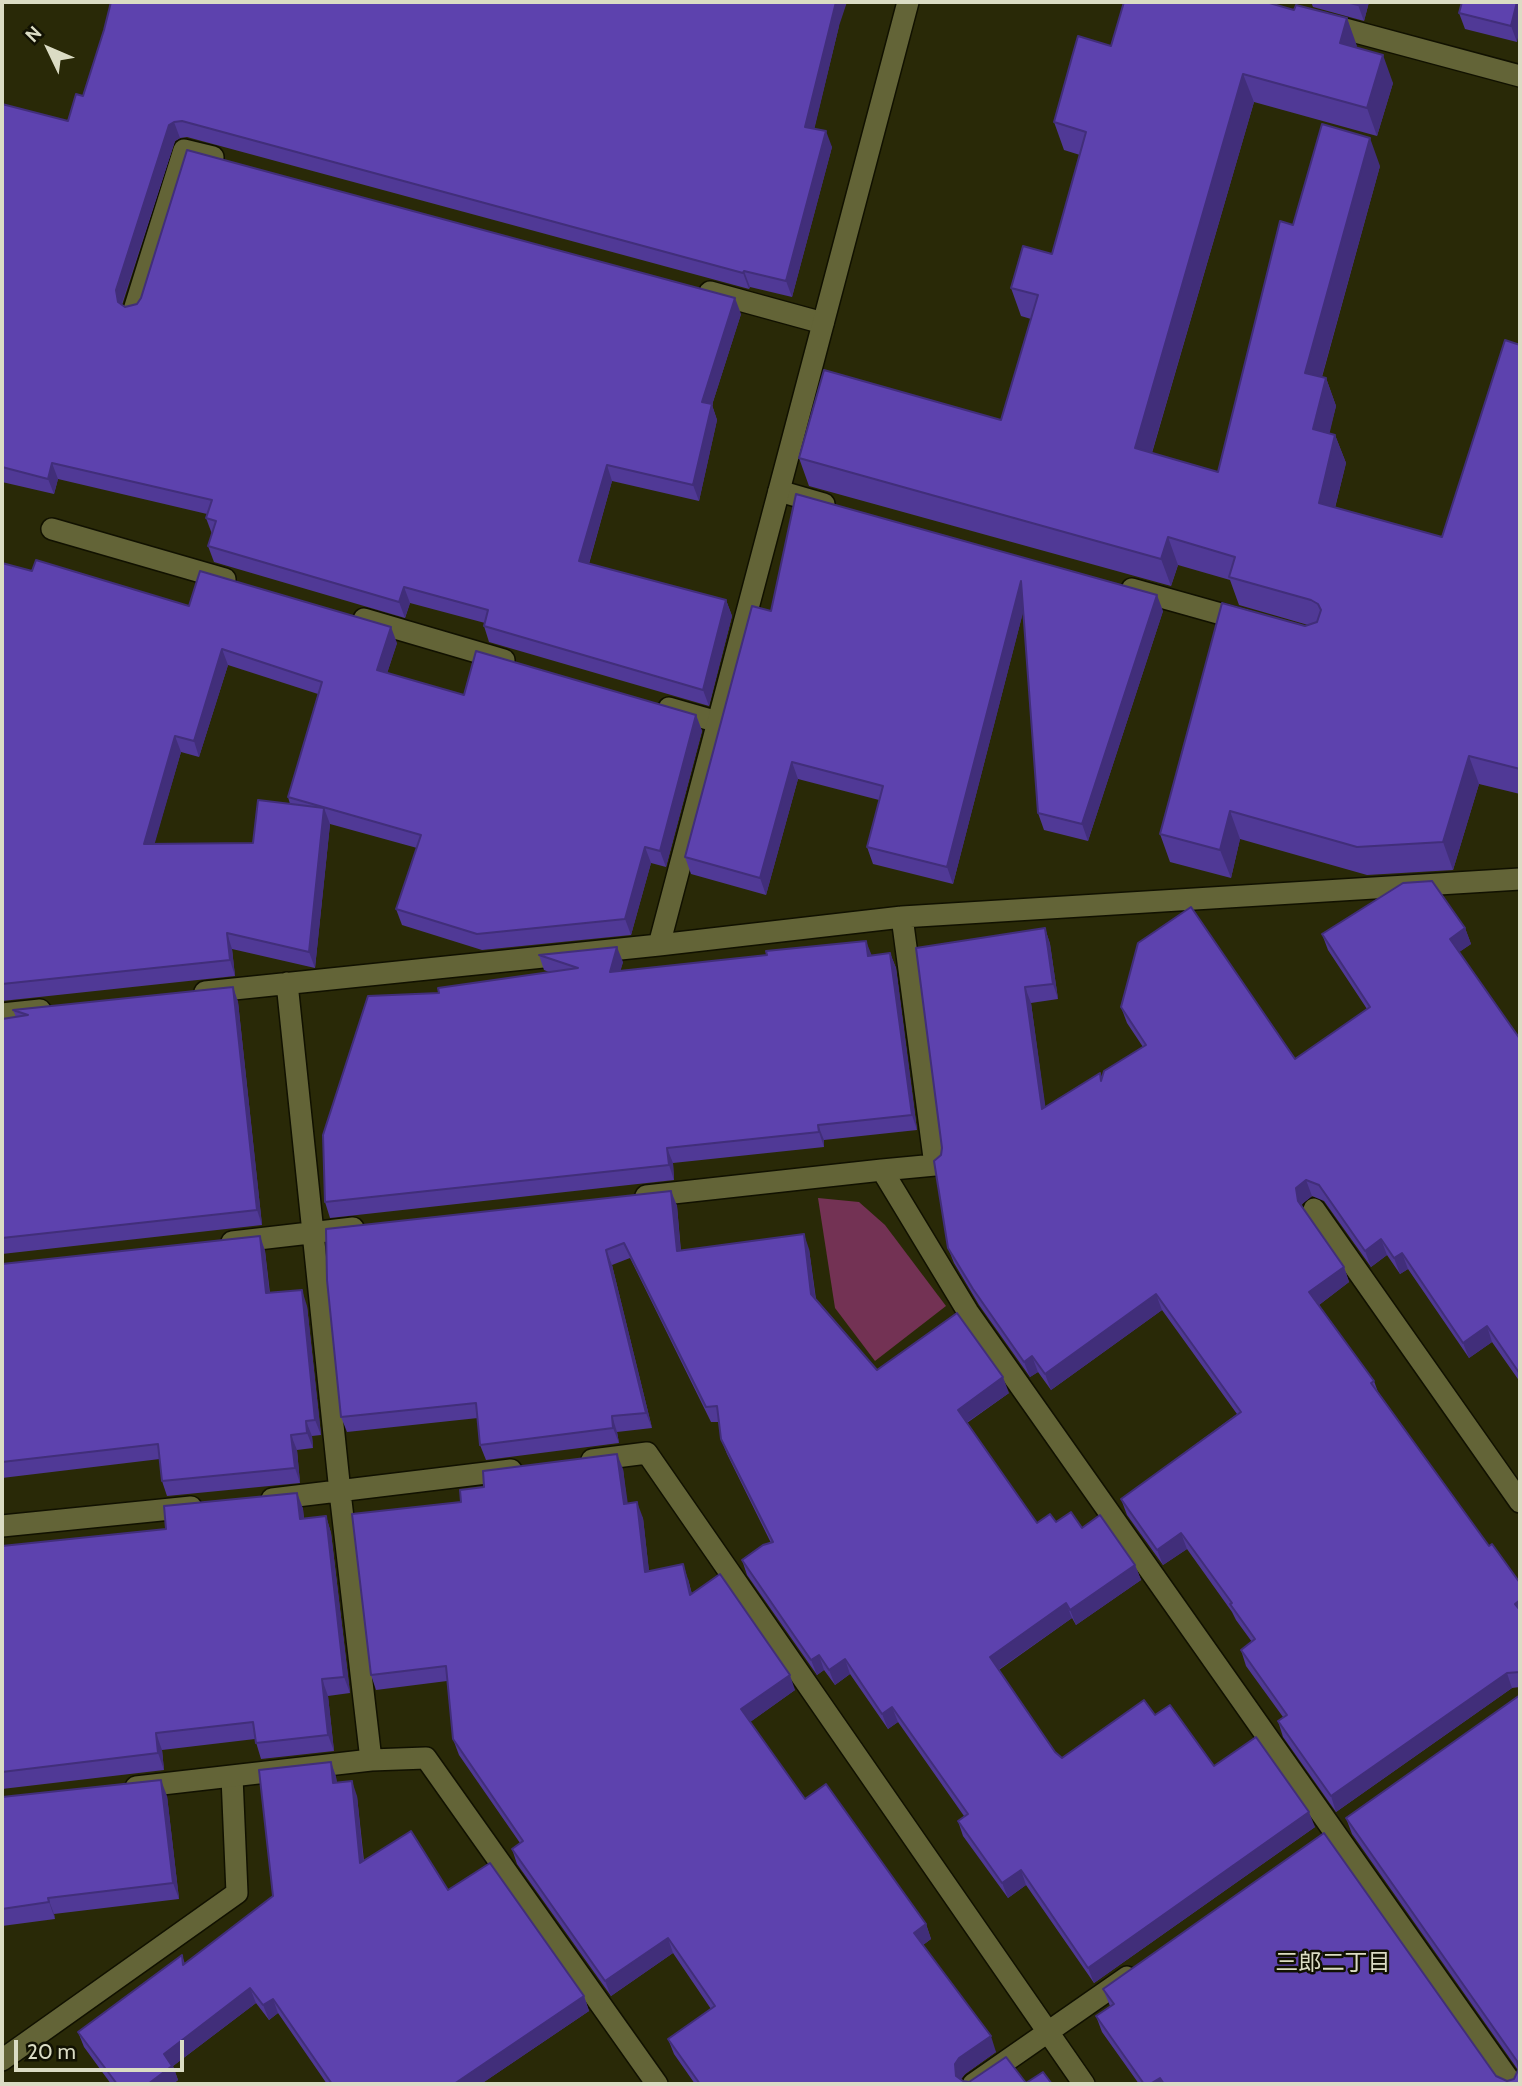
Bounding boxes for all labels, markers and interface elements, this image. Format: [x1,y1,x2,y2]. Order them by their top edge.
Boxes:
north arrow [14,14,84,84]
text: N [21,21,46,47]
district label: 三郎二丁目 [1276,1949,1390,1977]
scale bar [18,2026,187,2070]
text: 20 m [27,2039,76,2064]

